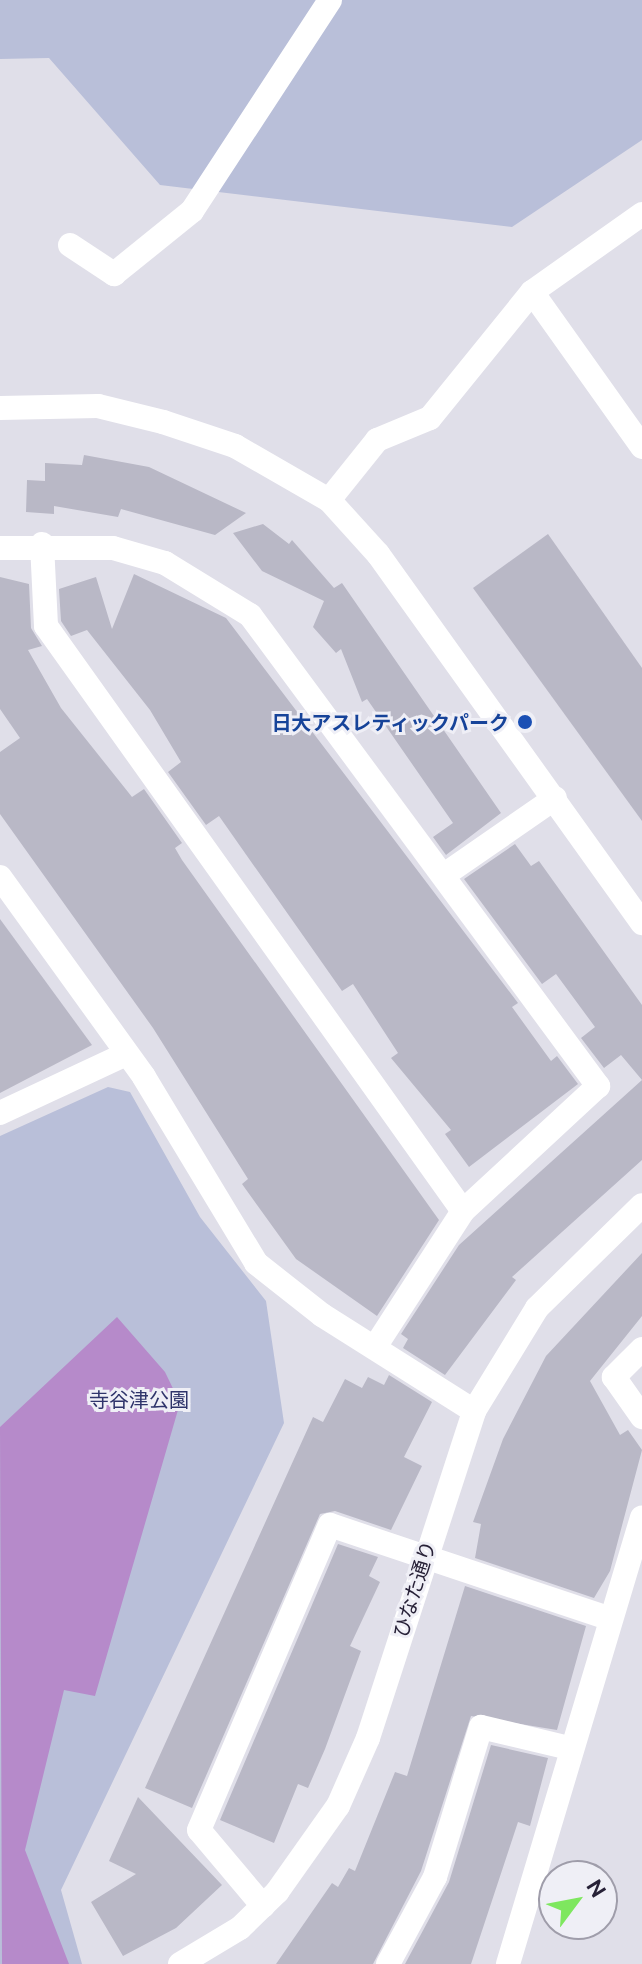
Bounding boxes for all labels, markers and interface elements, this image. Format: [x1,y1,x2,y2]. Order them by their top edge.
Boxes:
place label: 日大アスレティックパーク [269,710,509,734]
marker: 日大アスレティックパーク [516,713,534,731]
park label: 寺谷津公園 [89,1387,189,1411]
street label: ひなた通り [388,1538,440,1640]
north arrow [538,1860,618,1940]
text: N [582,1874,612,1902]

